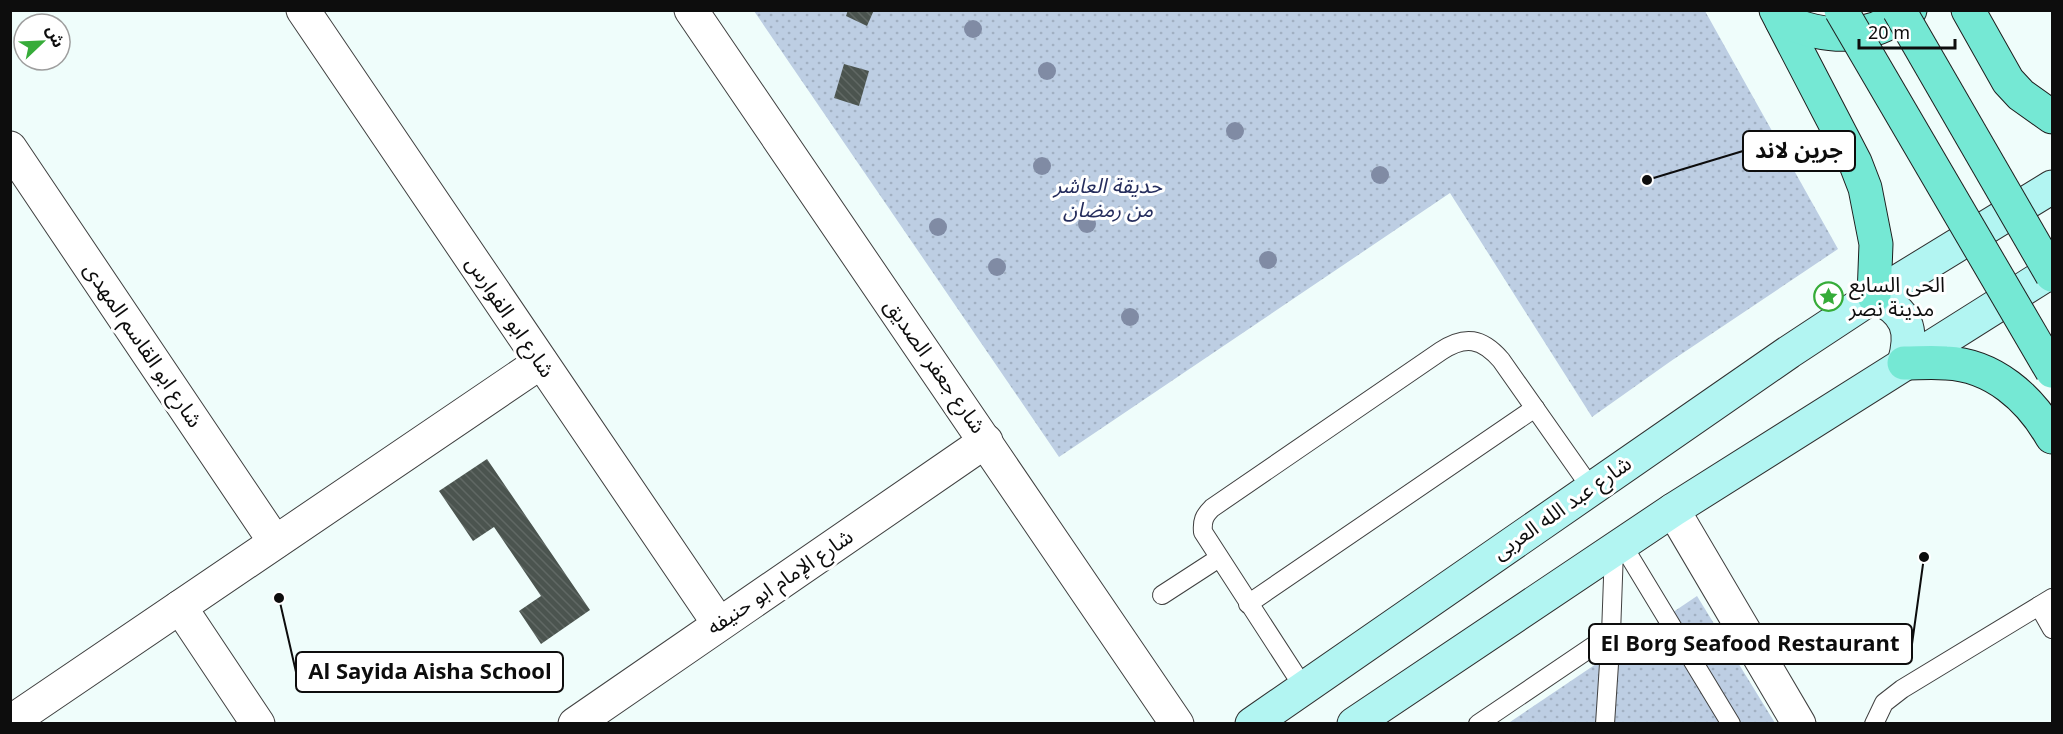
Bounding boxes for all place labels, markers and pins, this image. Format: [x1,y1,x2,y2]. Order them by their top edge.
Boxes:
callout: جرين لاند [1743,131,1855,171]
place label: الحى السابع مدينة نصر [1848,263,1945,331]
place icon: الحى السابع مدينة نصر [1812,281,1844,313]
callout: El Borg Seafood Restaurant [1589,624,1912,664]
callout: Al Sayida Aisha School [296,652,563,692]

